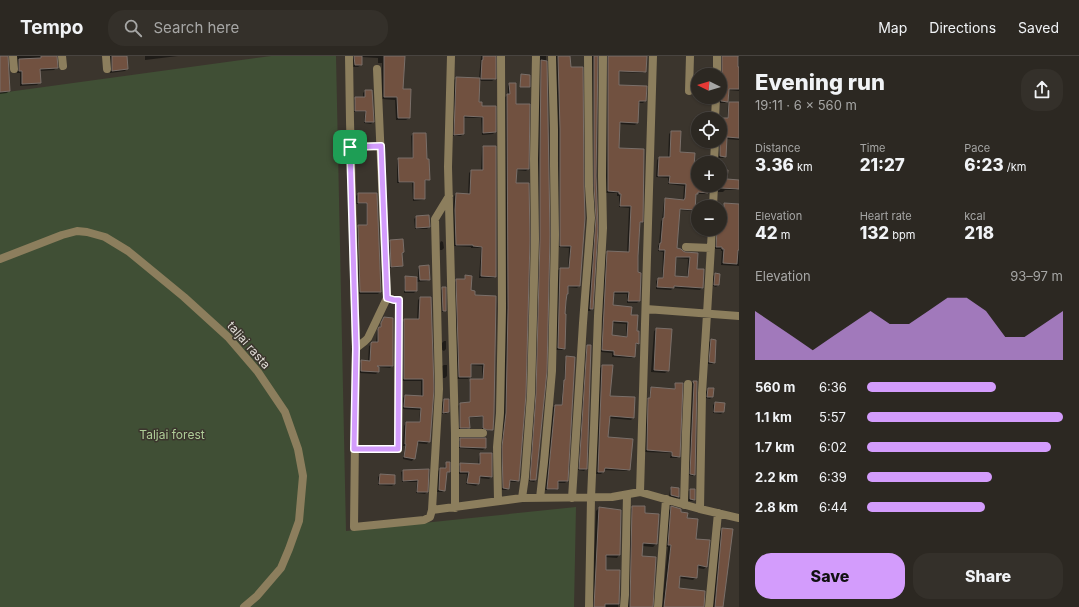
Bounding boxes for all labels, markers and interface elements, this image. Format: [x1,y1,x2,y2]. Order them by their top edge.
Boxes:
search box [108,10,388,46]
text: Tempo [20,16,84,39]
icon: search [122,17,144,39]
text: Search here [154,18,239,37]
text: Map [878,19,907,36]
text: Directions [929,19,996,36]
text: Saved [1018,19,1059,36]
north arrow [691,68,727,104]
map controls [691,68,727,236]
text: Evening run [755,69,885,95]
button: share [1021,69,1063,111]
text: 19:11 · 6 × 560 m [755,97,857,113]
button: locate [691,112,727,148]
pin [333,130,367,164]
icon: arrive [339,136,361,158]
text: Distance [755,141,800,155]
text: Time [860,141,885,155]
text: Pace [964,141,990,155]
text: 3.36 [755,155,794,175]
text: 21:27 [860,155,905,175]
text: 6:23 [964,155,1004,175]
button: + [691,156,727,192]
text: km [794,160,813,174]
text: /km [1004,160,1026,174]
button: − [691,200,727,236]
text: Elevation [755,209,802,223]
text: Heart rate [860,209,912,223]
text: kcal [964,209,985,223]
text: 42 [755,223,778,243]
text: 132 [860,223,889,243]
text: 218 [964,223,994,243]
text: m [778,228,790,242]
text: bpm [889,228,915,242]
text: Elevation [755,268,811,284]
text: 93–97 m [1010,268,1063,284]
street label: taljai rasta [224,318,274,372]
text: 560 m [755,379,795,395]
text: 6:36 [819,379,847,395]
text: 1.1 km [755,409,792,425]
text: 5:57 [819,409,846,425]
park label: Taljai forest [139,427,205,442]
text: 1.7 km [755,439,795,455]
text: 6:02 [819,439,847,455]
text: 2.2 km [755,469,798,485]
text: 6:39 [819,469,847,485]
text: 2.8 km [755,499,798,515]
text: 6:44 [819,499,848,515]
button: Save [755,553,905,599]
button: Share [913,553,1063,599]

